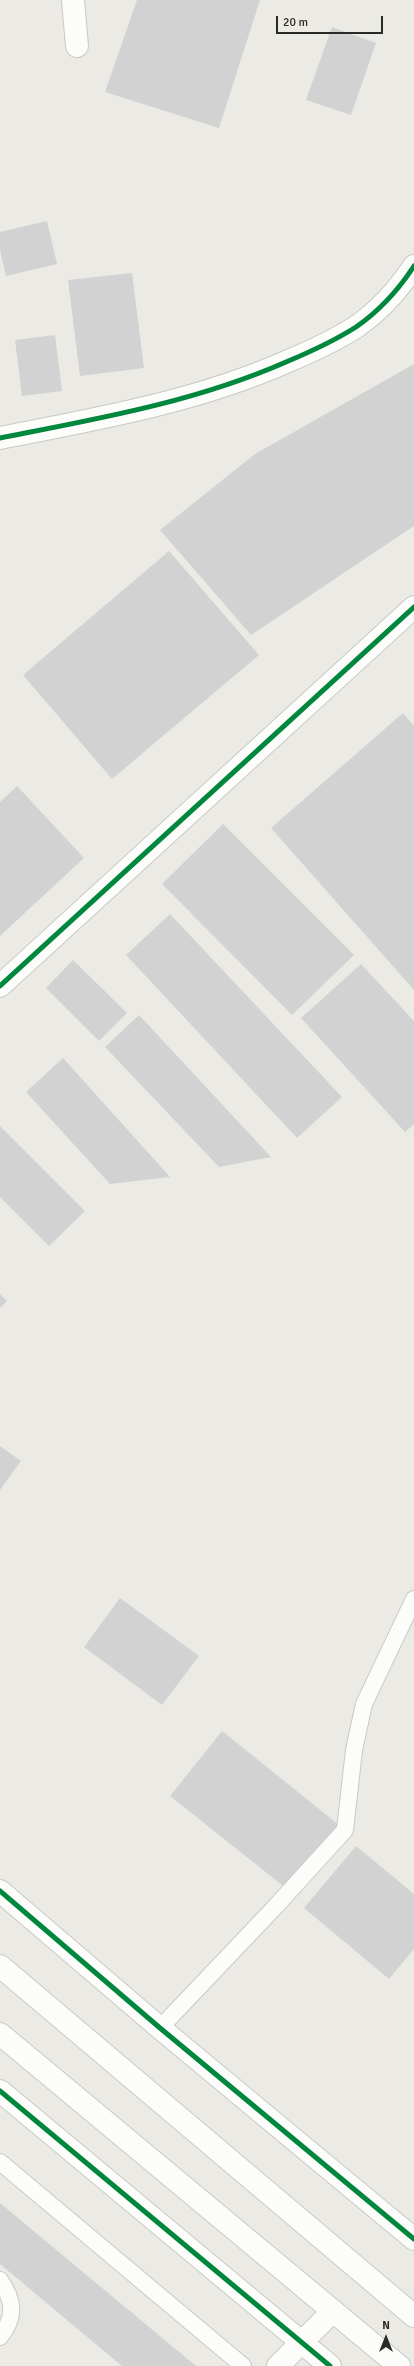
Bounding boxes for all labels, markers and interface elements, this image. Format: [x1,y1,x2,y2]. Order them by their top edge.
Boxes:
scale bar [278,8,385,34]
text: 20 m [283,15,308,30]
north arrow [366,2318,406,2358]
text: N [382,2319,390,2332]

